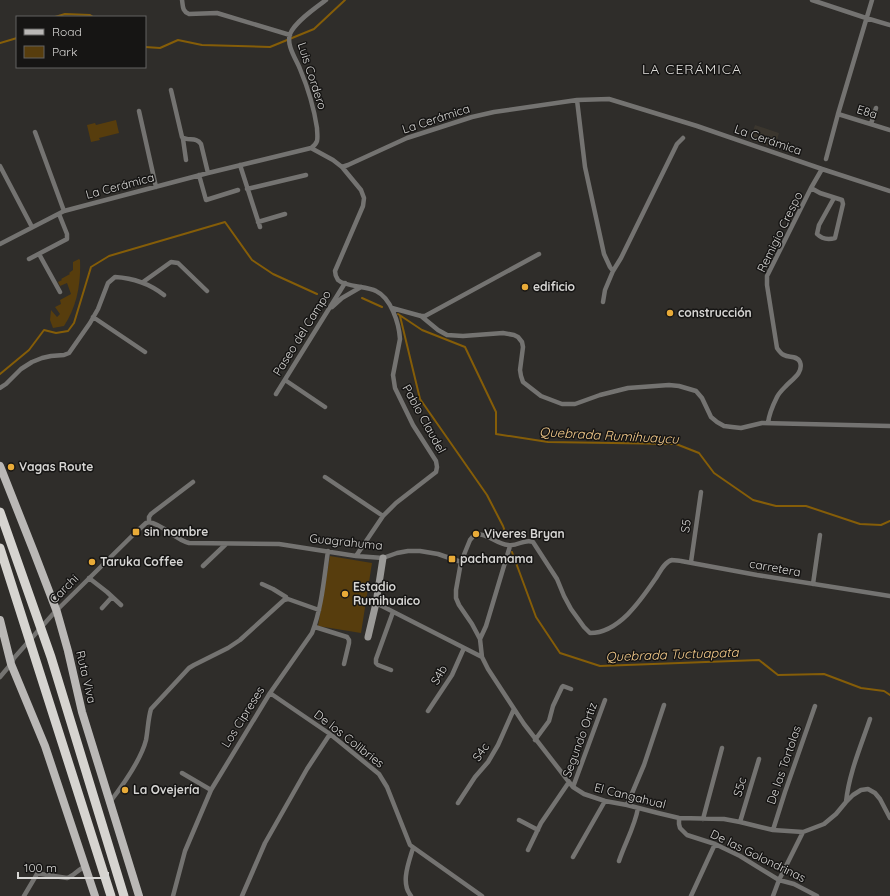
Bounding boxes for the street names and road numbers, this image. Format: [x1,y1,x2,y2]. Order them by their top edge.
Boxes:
street label: Luis Cordero [295,40,330,111]
street label: La Cerámica [400,101,472,137]
street label: E8a [855,101,879,122]
street label: La Cerámica [732,121,804,158]
street label: La Cerámica [84,169,156,202]
street label: Remigio Crespo [754,189,806,275]
street label: Paseo del Campo [269,287,334,378]
street label: Pablo Claudel [399,382,449,456]
street label: S5 [677,518,694,534]
street label: Guagrahuma [309,530,383,553]
street label: carretera [748,556,802,579]
street label: Carchi [46,571,81,606]
street label: Ruta Viva [73,649,100,705]
street label: S4b [427,662,450,687]
street label: Los Cipreses [218,683,268,750]
street label: Segundo Ortiz [559,700,600,779]
street label: De los Colibries [311,707,388,771]
street label: De las Tortolas [763,723,804,806]
street label: S4c [469,740,492,764]
street label: S5c [729,775,750,798]
street label: El Cangahual [593,779,667,812]
street label: De las Golondrinas [708,826,809,885]

